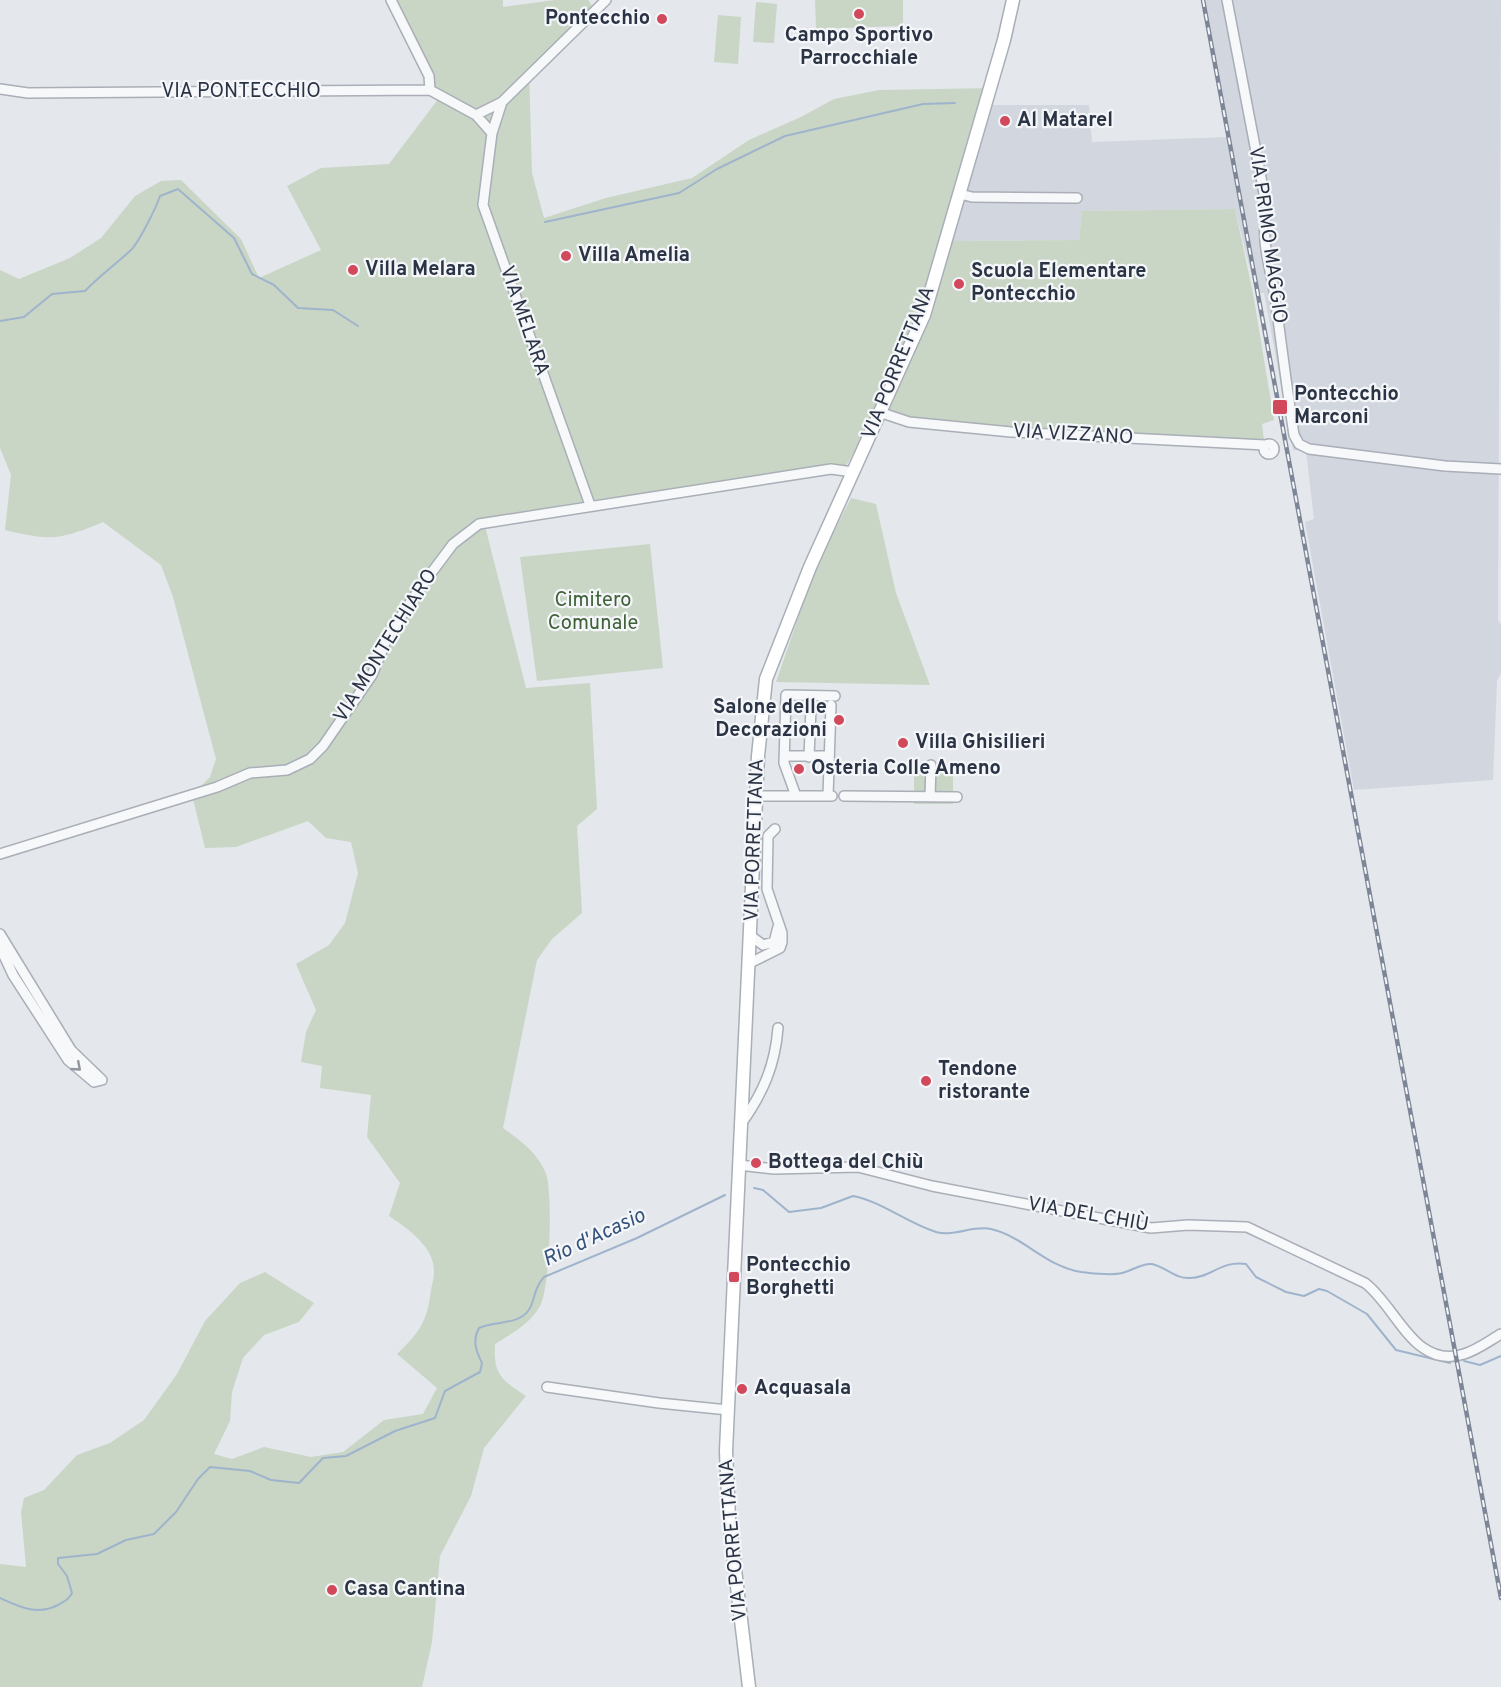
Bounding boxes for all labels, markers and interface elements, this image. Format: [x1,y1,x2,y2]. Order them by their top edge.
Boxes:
place label: Pontecchio [545,6,650,32]
marker: Campo Sportivo Parrocchiale [852,7,866,21]
marker: Pontecchio [655,12,669,26]
place label: Campo Sportivo Parrocchiale [785,23,933,72]
street label: VIA PONTECCHIO [161,79,321,105]
place label: Al Matarel [1017,108,1113,134]
marker: Al Matarel [998,114,1012,128]
street label: VIA PRIMO MAGGIO [1242,145,1292,325]
place label: Villa Amelia [578,243,690,269]
marker: Villa Amelia [559,249,573,263]
place label: Villa Melara [365,257,476,283]
place label: Scuola Elementare Pontecchio [971,259,1146,308]
marker: Villa Melara [346,263,360,277]
street label: VIA MELARA [493,263,555,379]
marker: Scuola Elementare Pontecchio [952,277,966,291]
street label: VIA PORRETTANA [856,282,942,444]
place label: Pontecchio Marconi [1294,382,1399,431]
marker: Pontecchio Marconi [1271,398,1289,416]
street label: VIA VIZZANO [1012,419,1134,451]
street label: VIA MONTECHIARO [328,564,444,728]
park label: Cimitero Comunale [548,588,638,637]
place label: Salone delle Decorazioni [713,695,827,744]
marker: Salone delle Decorazioni [832,713,846,727]
place label: Villa Ghisilieri [915,730,1045,756]
marker: Villa Ghisilieri [896,736,910,750]
place label: Osteria Colle Ameno [811,756,1001,782]
street label: VIA PORRETTANA [739,758,771,922]
marker: Osteria Colle Ameno [792,762,806,776]
place label: Tendone ristorante [938,1057,1030,1106]
one-way arrow [70,1060,80,1071]
marker: Tendone ristorante [919,1074,933,1088]
place label: Bottega del Chiù [768,1150,924,1176]
marker: Bottega del Chiù [749,1156,763,1170]
street label: VIA DEL CHIÙ [1025,1190,1151,1238]
water label: Rio d'Acasio [538,1202,650,1274]
place label: Pontecchio Borghetti [746,1253,851,1302]
marker: Pontecchio Borghetti [727,1270,741,1284]
place label: Acquasala [754,1376,851,1402]
marker: Acquasala [735,1382,749,1396]
street label: VIA PORRETTANA [714,1458,754,1622]
place label: Casa Cantina [344,1577,465,1603]
marker: Casa Cantina [325,1583,339,1597]

